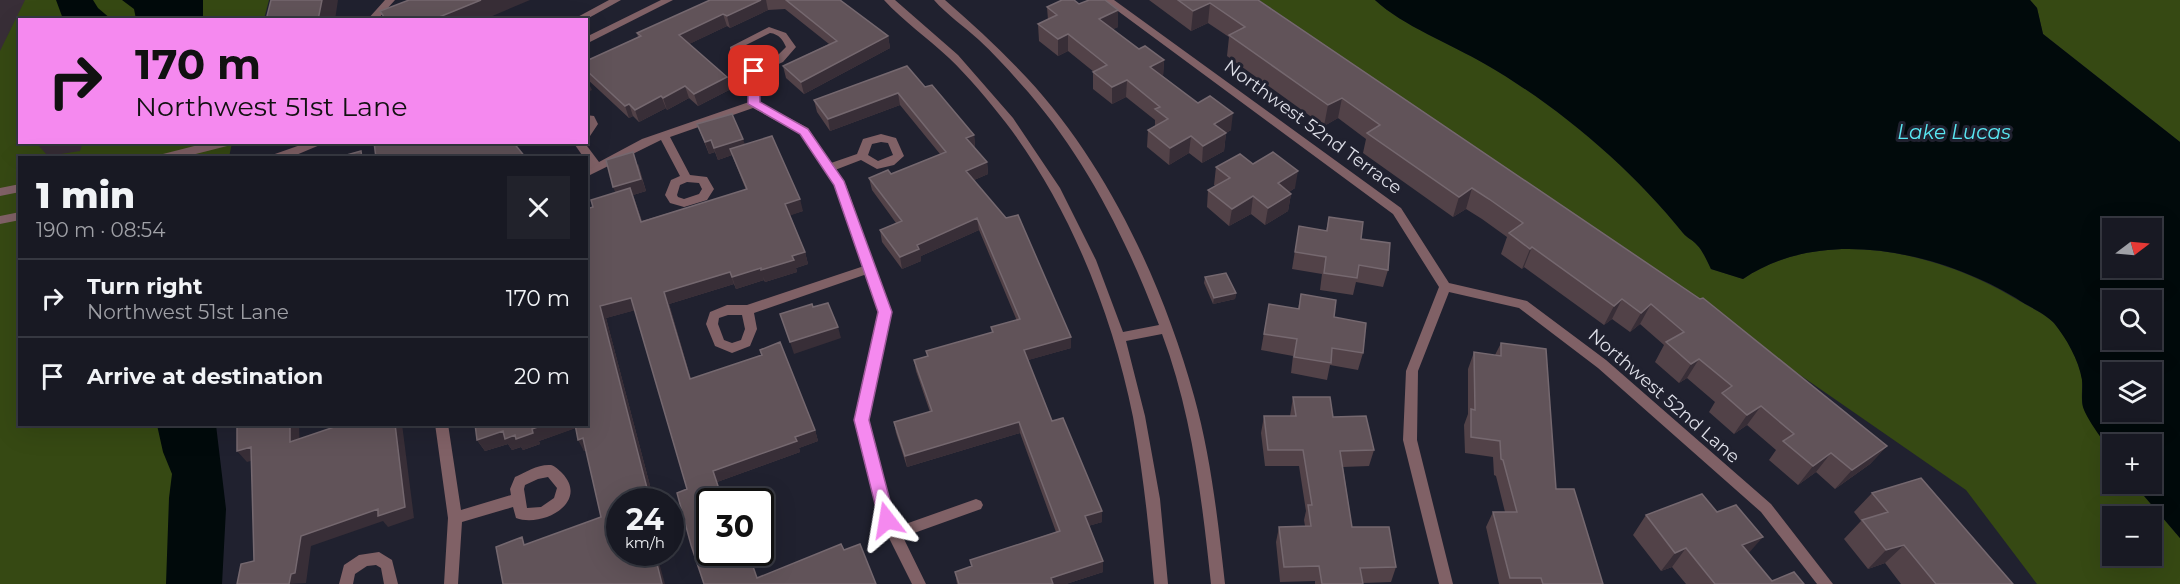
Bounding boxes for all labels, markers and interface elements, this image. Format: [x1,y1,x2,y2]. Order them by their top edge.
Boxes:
text: 170 m [135,38,261,90]
icon: right [36,42,114,120]
pin [728,45,779,96]
icon: arrive [737,54,770,87]
street label: Northwest 52nd Terrace [1220,55,1406,199]
text: Northwest 51st Lane [135,90,408,123]
water label: Lake Lucas [1897,120,2011,144]
text: 1 min [36,173,135,217]
button: close [507,176,570,239]
text: 190 m · 08:54 [36,218,165,242]
north arrow [2102,218,2162,278]
map controls [2102,218,2162,566]
text: Turn right [87,273,202,300]
icon: right [36,282,69,315]
text: 170 m [506,285,570,312]
button: search [2102,290,2162,350]
text: Northwest 51st Lane [87,300,289,324]
street label: Northwest 52nd Lane [1584,324,1744,468]
icon: arrive [36,360,69,393]
button: layers [2102,362,2162,422]
text: Arrive at destination [87,363,323,390]
text: 20 m [514,363,570,390]
button: + [2102,434,2162,494]
speed limit sign: 30 [696,488,774,566]
position arrow [855,488,919,552]
text: 24 [626,501,664,538]
button: − [2102,506,2162,566]
text: km/h [625,533,665,552]

